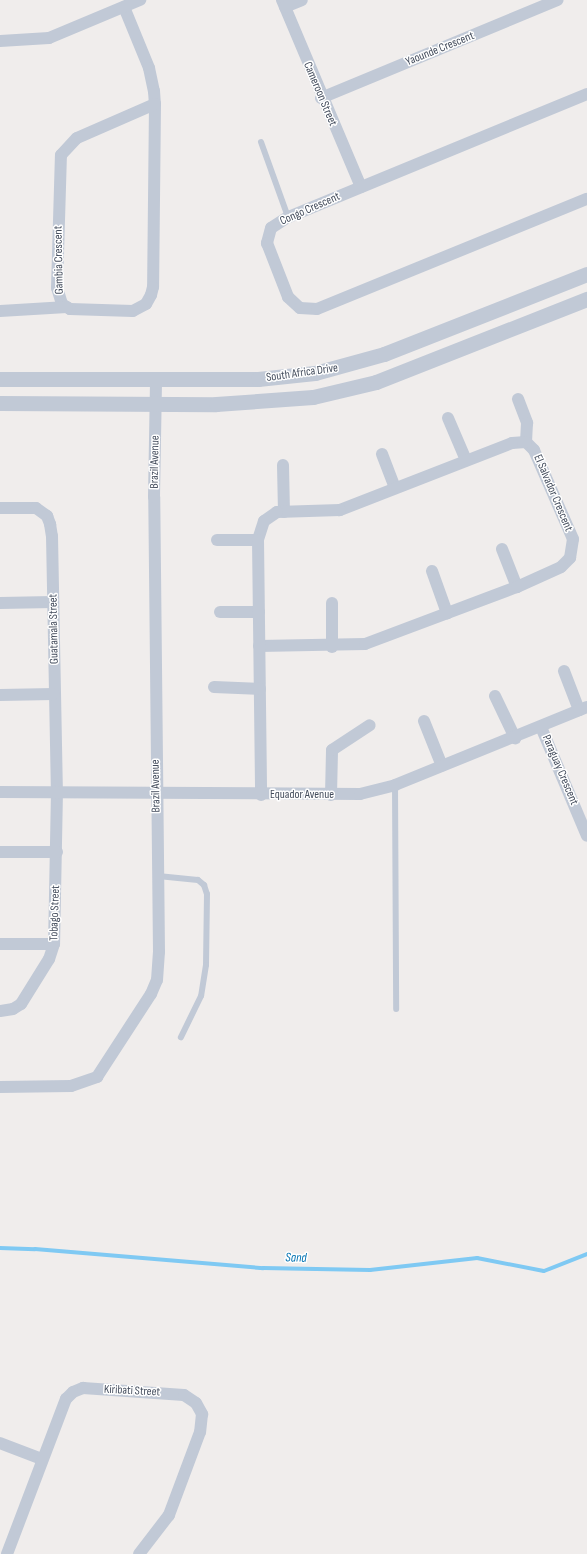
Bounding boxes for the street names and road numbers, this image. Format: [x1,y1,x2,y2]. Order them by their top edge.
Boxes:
street label: Yaounde Crescent [404,29,476,69]
street label: Cameroon Street [300,60,340,128]
street label: Congo Crescent [278,189,342,229]
street label: Gambia Crescent [51,226,67,294]
street label: South Africa Drive [265,361,339,385]
street label: Brazil Avenue [147,435,163,489]
street label: El Salvador Crescent [530,452,576,534]
street label: Guatamala Street [46,594,62,664]
street label: Paraguay Crescent [539,733,581,807]
street label: Brazil Avenue [148,759,164,813]
street label: Equador Avenue [270,788,334,802]
street label: Tobago Street [47,885,63,941]
street label: Kiribati Street [104,1382,160,1400]

